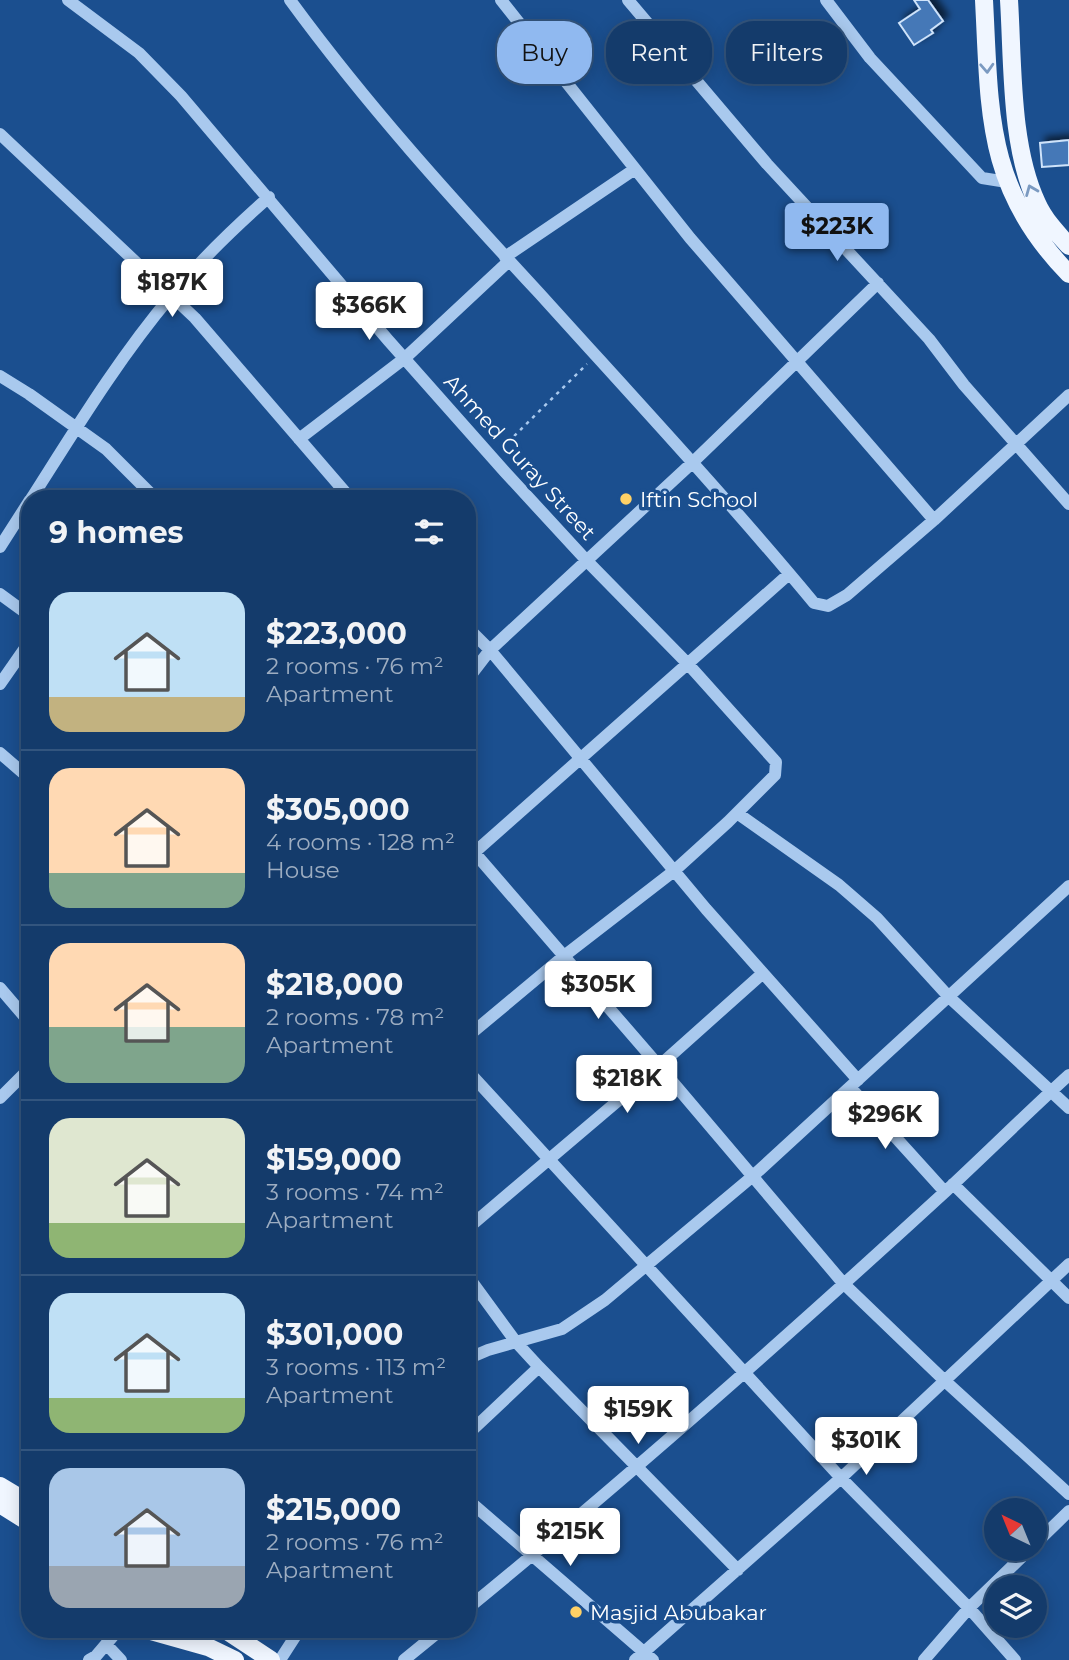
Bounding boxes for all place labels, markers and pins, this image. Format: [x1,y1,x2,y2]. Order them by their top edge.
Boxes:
pin: $223K [788,204,886,263]
pin: $187K [123,260,221,319]
pin: $366K [320,282,418,342]
place label: Iftin School [640,487,758,512]
marker: Iftin School [618,491,634,507]
pin: $305K [549,962,647,1021]
pin: $218K [578,1056,676,1115]
pin: $296K [836,1092,934,1151]
pin: $159K [589,1386,687,1446]
pin: $301K [817,1418,915,1477]
pin: $215K [521,1508,619,1568]
place label: Masjid Abubakar [590,1600,767,1625]
marker: Masjid Abubakar [568,1604,584,1620]

